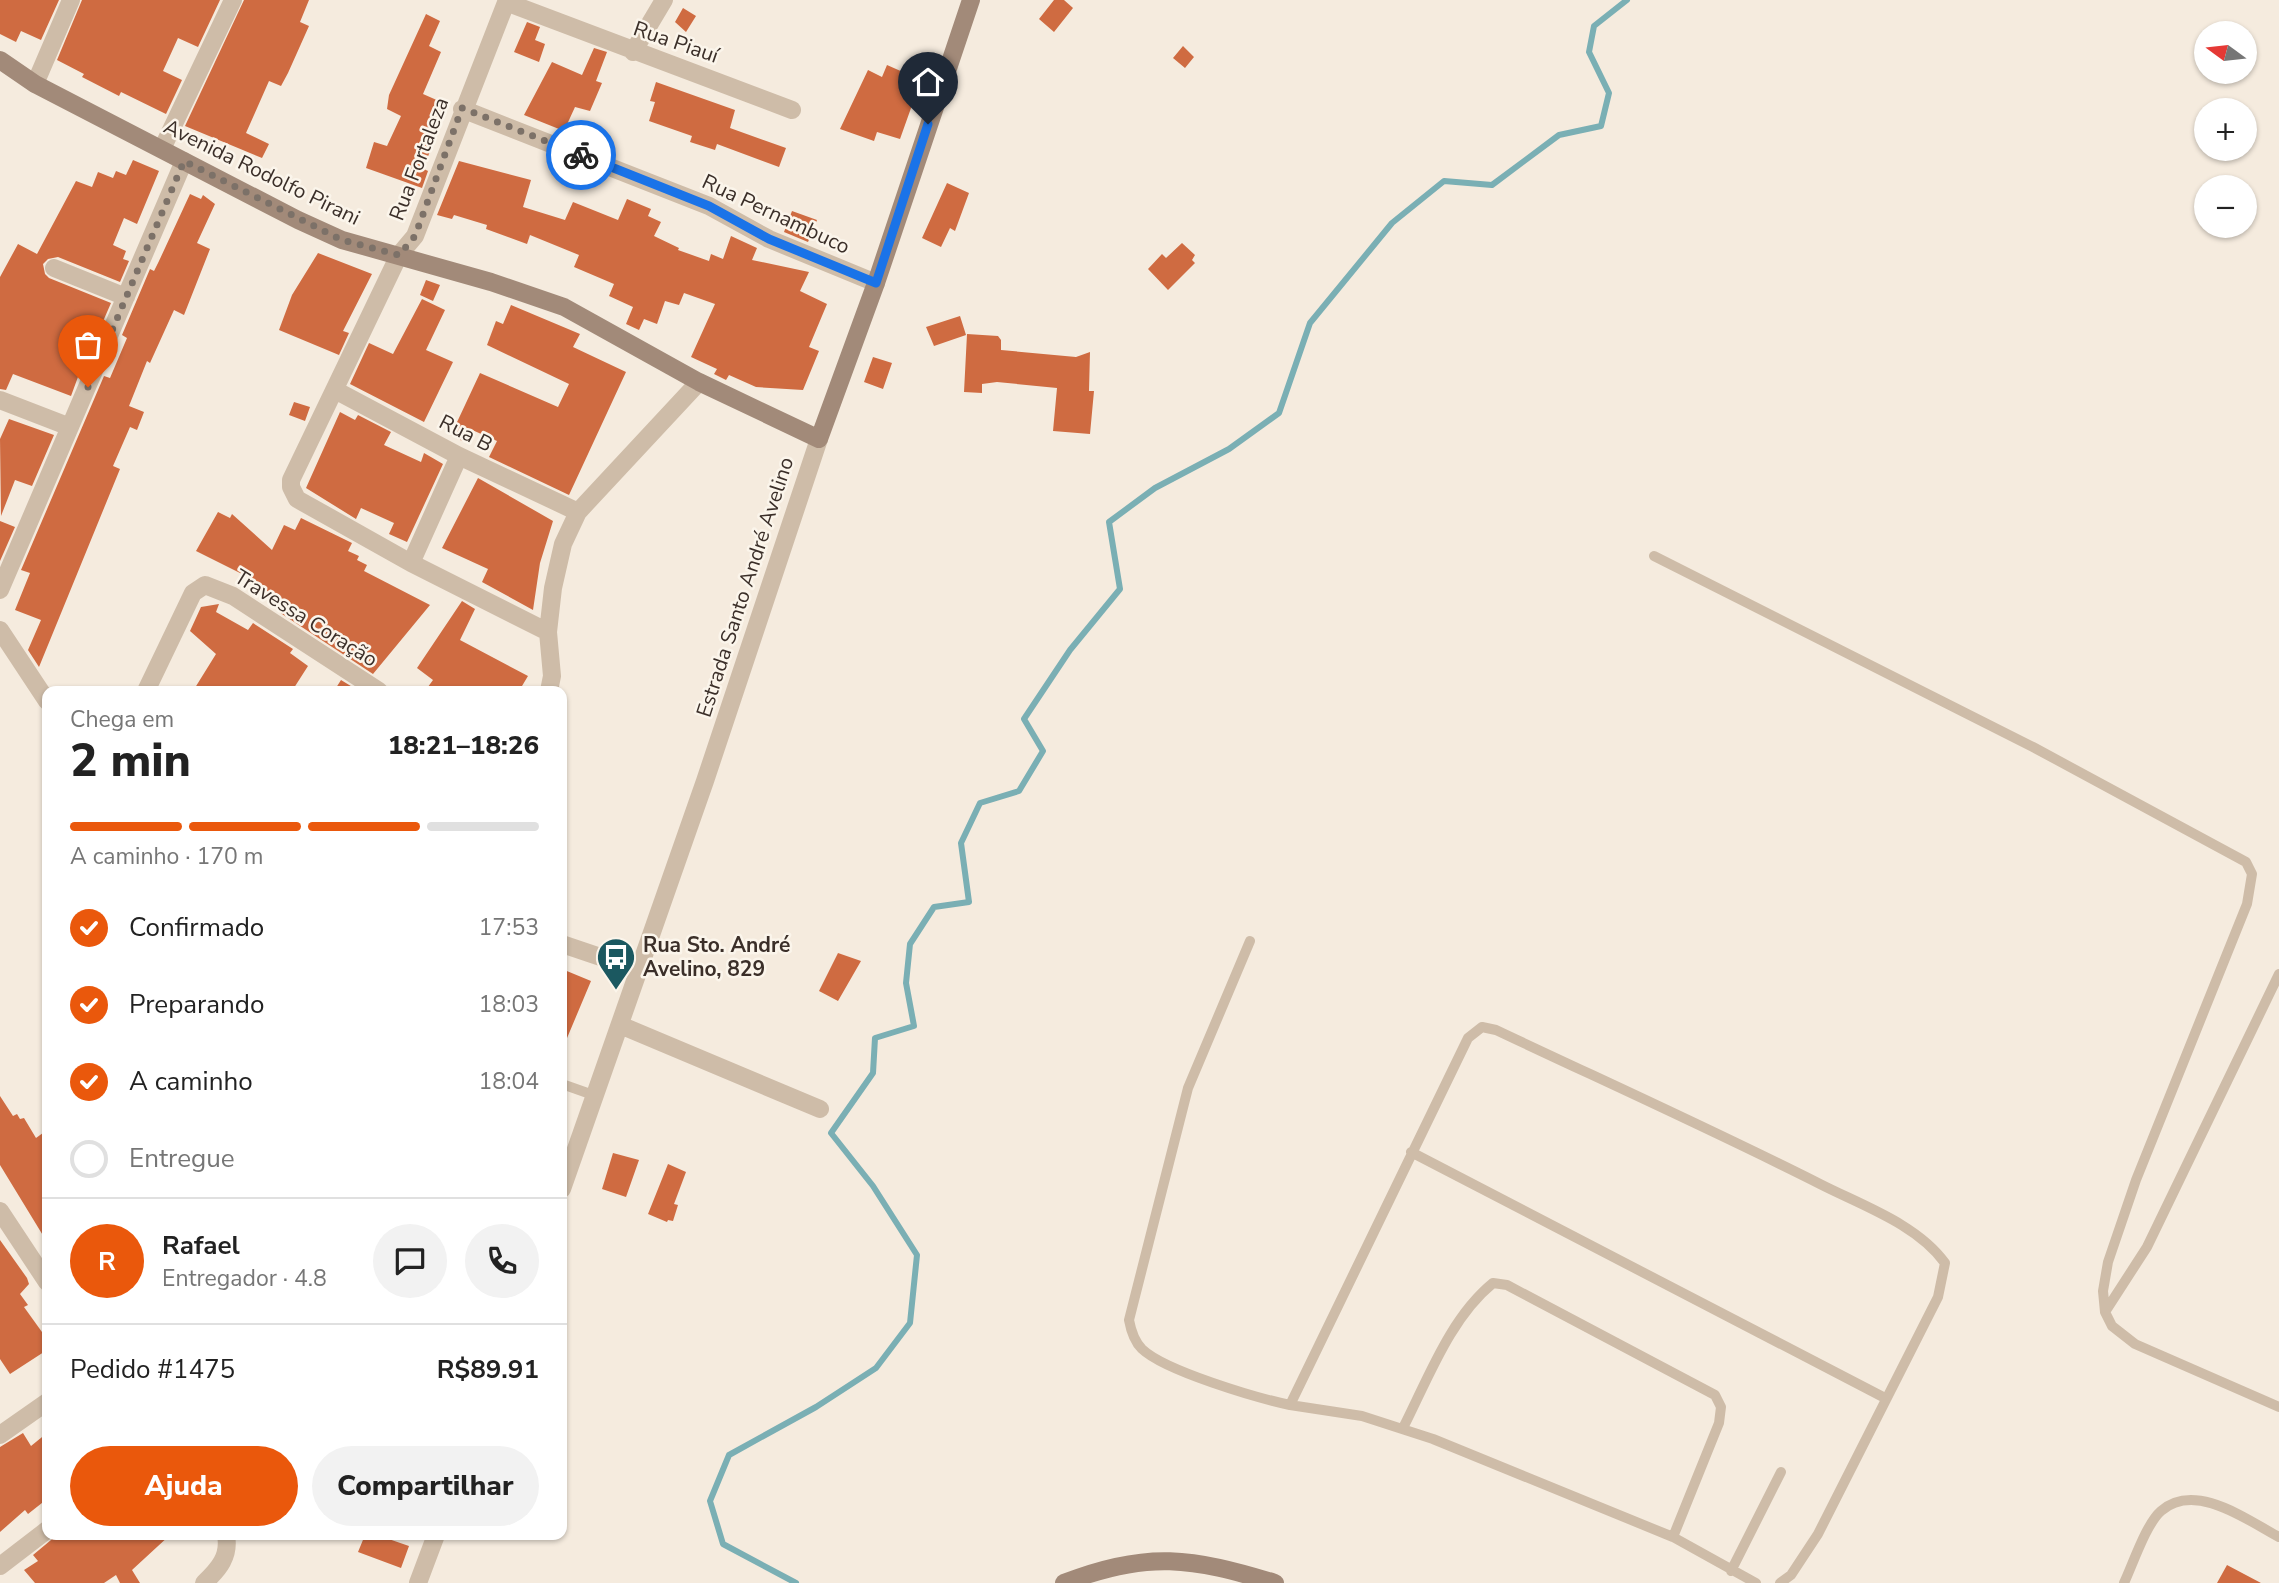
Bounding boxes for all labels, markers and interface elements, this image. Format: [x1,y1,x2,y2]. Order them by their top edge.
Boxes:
street label: Rua Piauí [630,14,723,70]
north arrow [2194,21,2258,84]
map controls [2194,21,2257,238]
pin [898,52,958,124]
icon: home [909,63,947,101]
street label: Rua Fortaleza [383,93,455,225]
button: + [2194,98,2257,161]
street label: Avenida Rodolfo Pirani [159,112,365,232]
courier [546,120,616,190]
icon: bike [562,136,600,174]
street label: Rua Pernambuco [698,167,854,261]
button: − [2194,175,2257,238]
pin [58,315,118,387]
icon: bag [69,326,107,364]
street label: Rua B [434,408,498,458]
street label: Estrada Santo André Avelino [690,453,800,721]
street label: Travessa Coração [229,563,383,673]
text: Chega em [70,704,174,735]
text: 18:21–18:26 [388,728,539,763]
text: 2 min [70,729,191,792]
text: A caminho · 170 m [70,841,263,872]
icon: check [70,909,108,947]
text: Confirmado [129,910,264,945]
text: 17:53 [479,912,539,943]
place label: Rua Sto. André Avelino, 829 [643,931,790,983]
bus stop icon: Rua Sto. André Avelino, 829 [595,936,637,991]
icon: check [70,986,108,1024]
text: Preparando [129,987,264,1022]
text: 18:03 [479,989,539,1020]
icon: check [70,1063,108,1101]
text: A caminho [129,1064,253,1099]
text: 18:04 [479,1066,539,1097]
text: Entregue [129,1141,235,1176]
button: chat [373,1224,447,1298]
button: phone [465,1224,539,1298]
text: Rafael [162,1228,240,1263]
text: R [98,1244,116,1279]
text: Entregador · 4.8 [162,1263,327,1294]
text: Pedido #1475 [70,1352,235,1387]
text: R$89.91 [437,1352,539,1387]
button: Ajuda [70,1446,298,1526]
button: Compartilhar [312,1446,539,1526]

